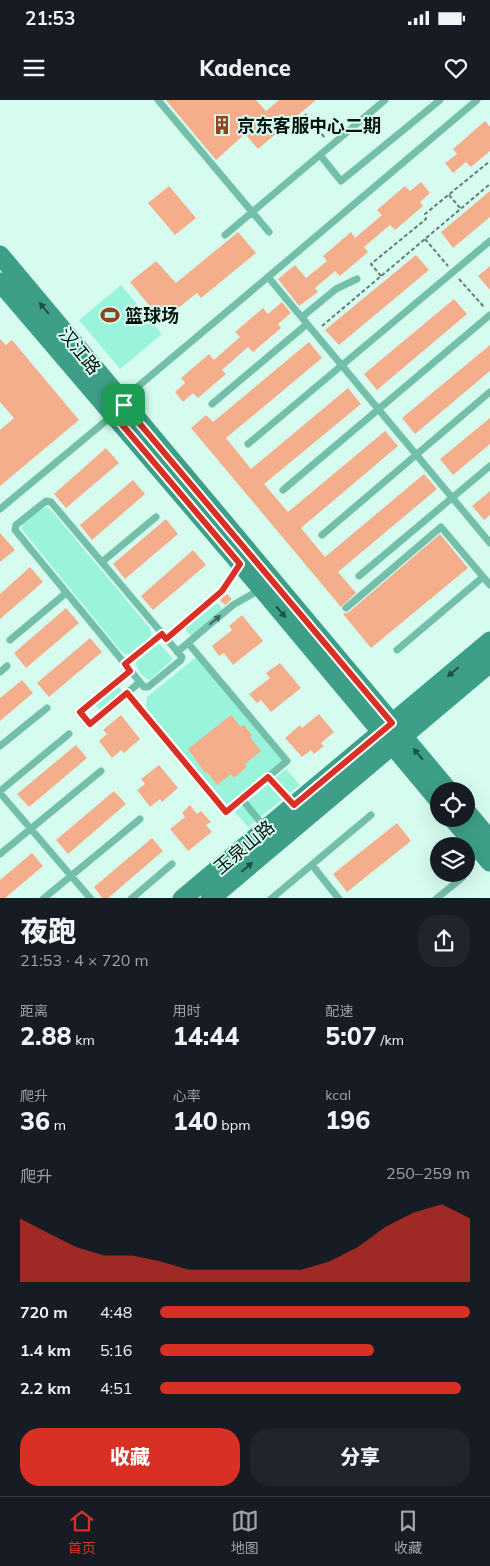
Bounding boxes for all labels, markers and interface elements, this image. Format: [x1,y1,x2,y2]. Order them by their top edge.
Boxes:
text: 21:53 [25,6,75,30]
icon: menu [20,54,48,82]
text: Kadence [199,54,291,82]
icon: heart [442,54,470,82]
building icon: 京东客服中心二期 [211,114,233,136]
place label: 京东客服中心二期 [237,114,381,137]
one-way arrow [38,301,49,314]
sports icon: 篮球场 [99,304,121,326]
place label: 篮球场 [125,304,179,327]
street label: 汉江路 [54,323,106,379]
pin [103,384,145,426]
icon: arrive [110,391,138,419]
one-way arrow [276,605,287,618]
one-way arrow [208,615,221,626]
one-way arrow [446,667,459,678]
one-way arrow [413,748,424,760]
map controls [430,782,475,882]
button: locate [430,782,475,827]
street label: 玉泉山路 [209,815,279,879]
button: layers [430,837,475,882]
one-way arrow [241,862,253,873]
text: 夜跑 [20,913,76,948]
button: share [418,915,470,967]
text: 21:53 · 4 × 720 m [20,950,149,970]
text: 距离 [20,1002,48,1020]
text: 用时 [173,1002,201,1020]
text: 配速 [325,1002,353,1020]
text: 2.88 [20,1020,72,1051]
text: 14:44 [173,1020,239,1051]
text: 5:07 [325,1020,377,1051]
text: km [72,1031,95,1049]
text: /km [377,1031,404,1049]
text: kcal [325,1086,351,1104]
text: 爬升 [20,1087,48,1105]
text: 心率 [173,1087,201,1105]
text: 196 [325,1104,370,1135]
text: 36 [20,1105,50,1136]
text: 140 [173,1105,218,1136]
text: m [50,1116,66,1134]
text: bpm [218,1116,250,1134]
text: 250–259 m [386,1163,470,1183]
text: 爬升 [20,1166,52,1186]
text: 720 m [20,1302,68,1322]
text: 4:48 [100,1302,132,1322]
text: 1.4 km [20,1340,71,1360]
text: 5:16 [100,1340,132,1360]
text: 2.2 km [20,1378,71,1398]
text: 4:51 [100,1378,132,1398]
button: 收藏 [20,1428,240,1486]
button: 分享 [250,1428,470,1486]
tab: 首页 [68,1507,96,1557]
tab: 地图 [231,1507,259,1557]
tab: 收藏 [394,1507,422,1557]

